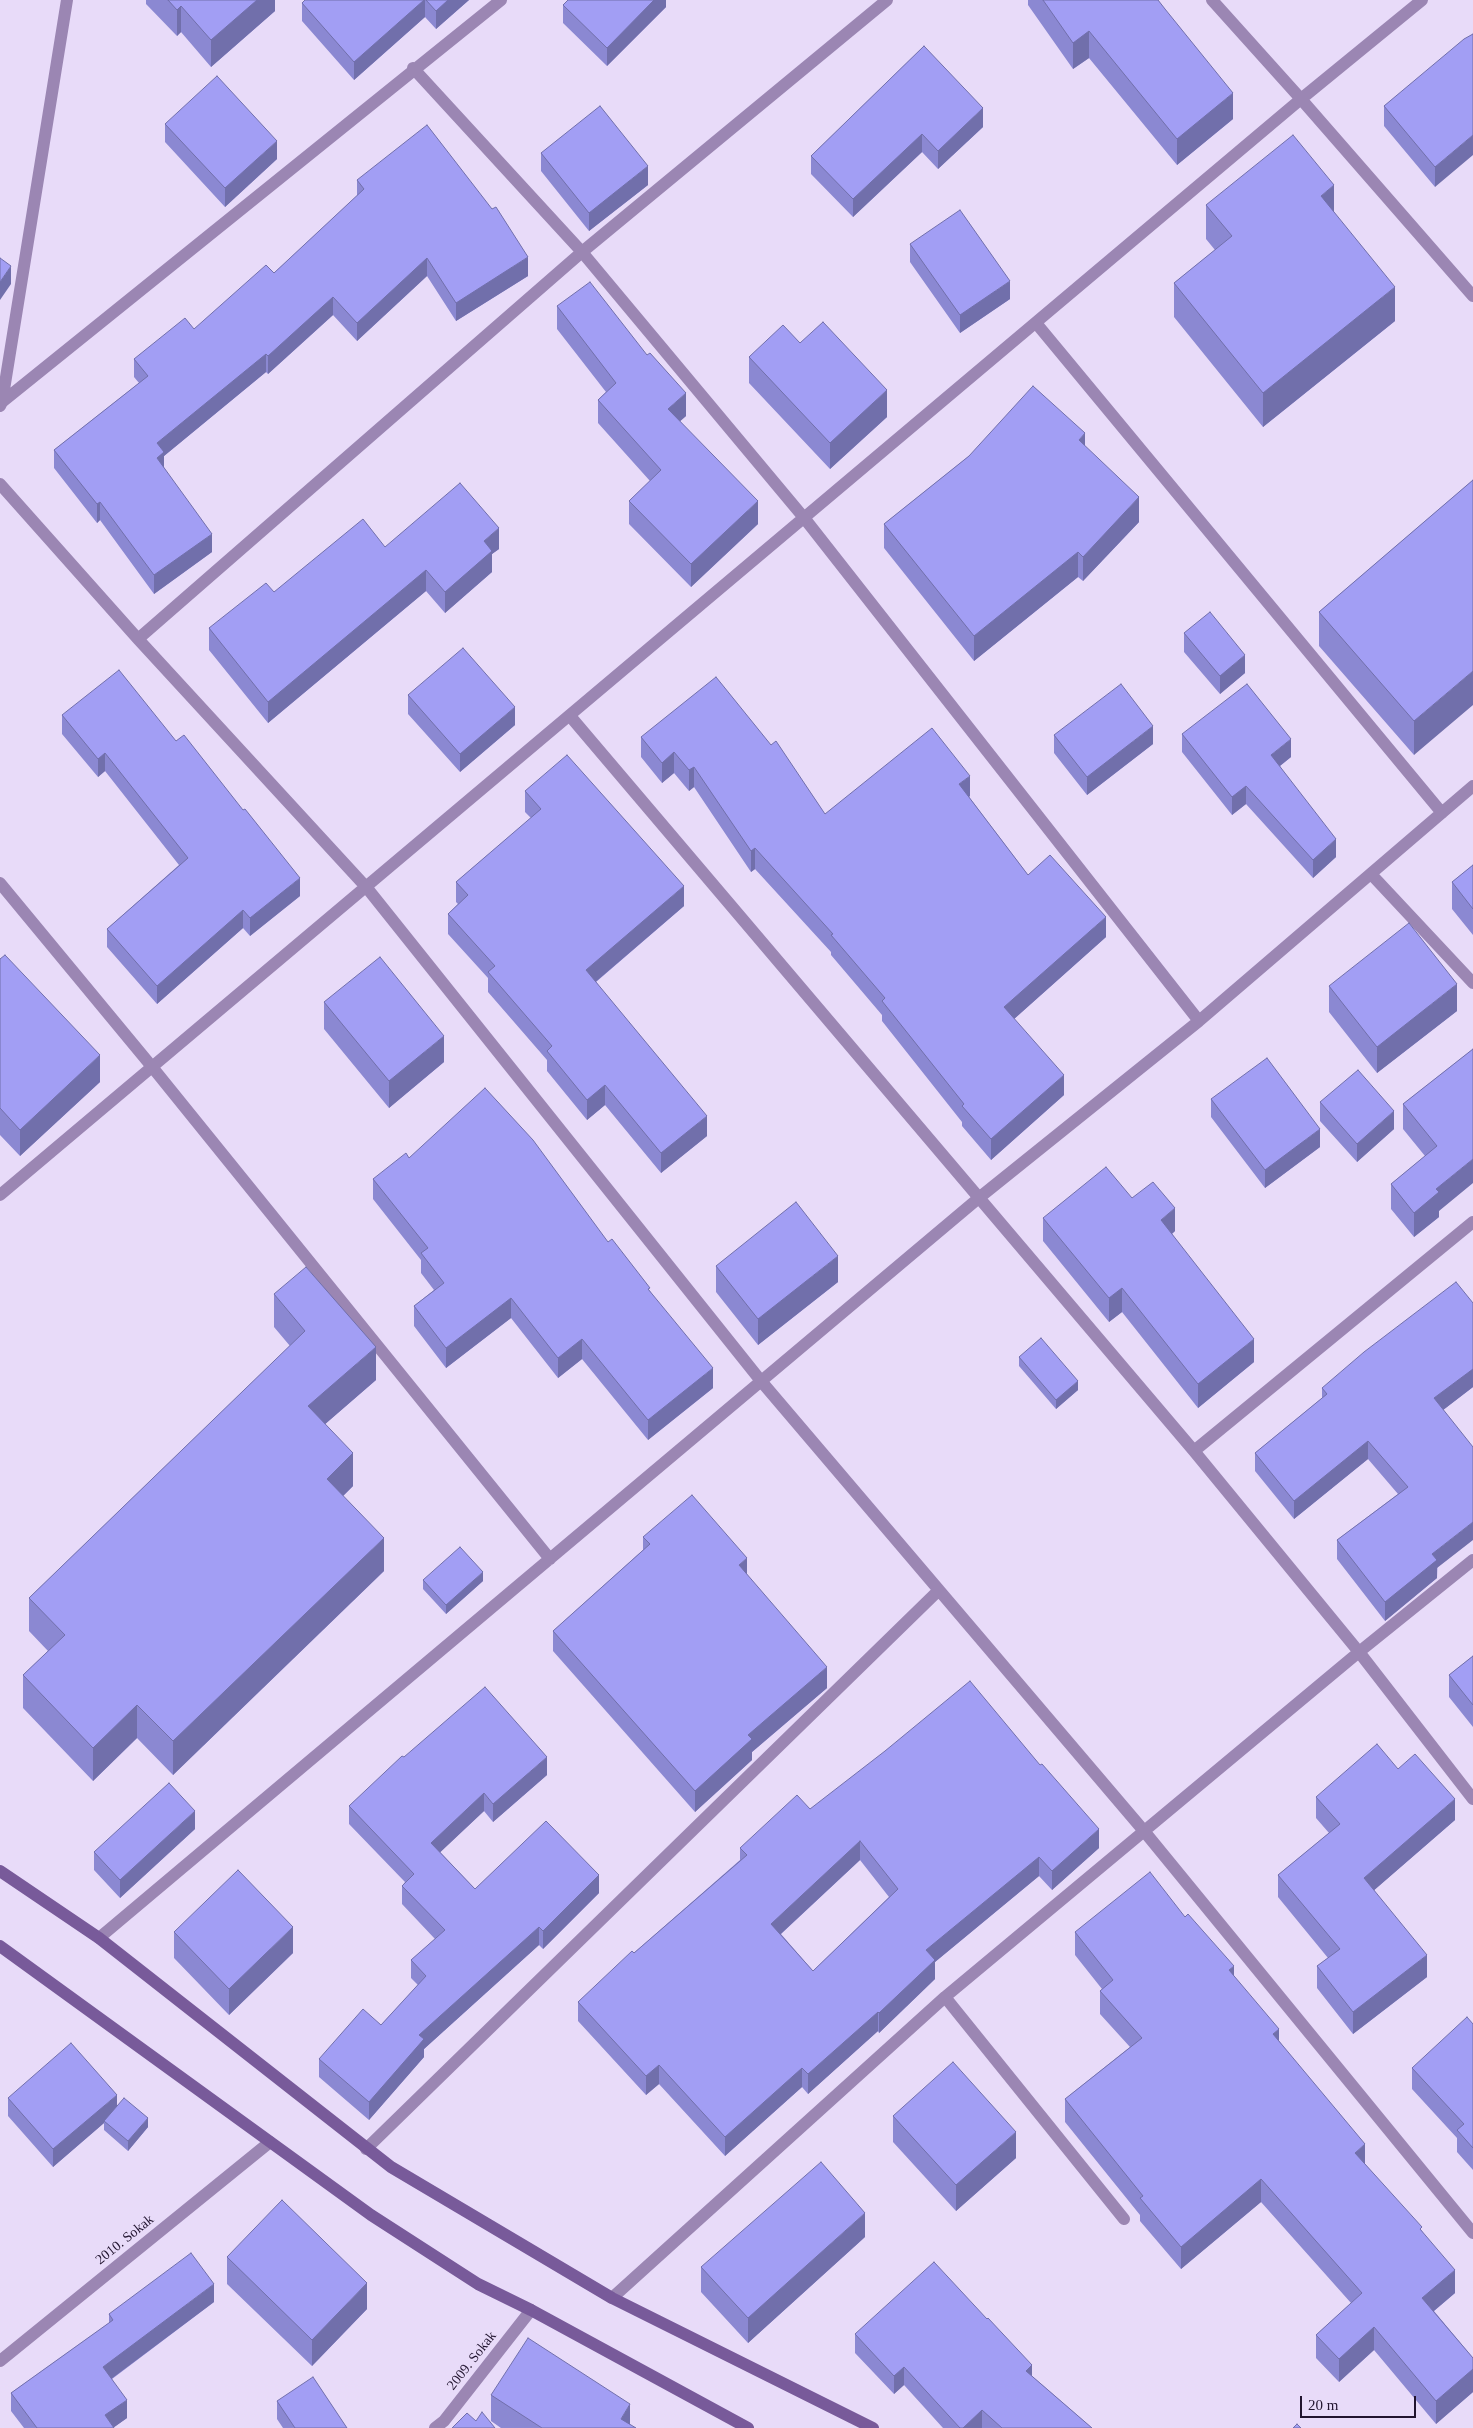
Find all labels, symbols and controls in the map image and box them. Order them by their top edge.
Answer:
street label: 2010. Sokak [93,2211,157,2269]
street label: 2009. Sokak [444,2328,500,2394]
scale bar [1303,2386,1419,2418]
text: 20 m [1308,2397,1338,2413]

